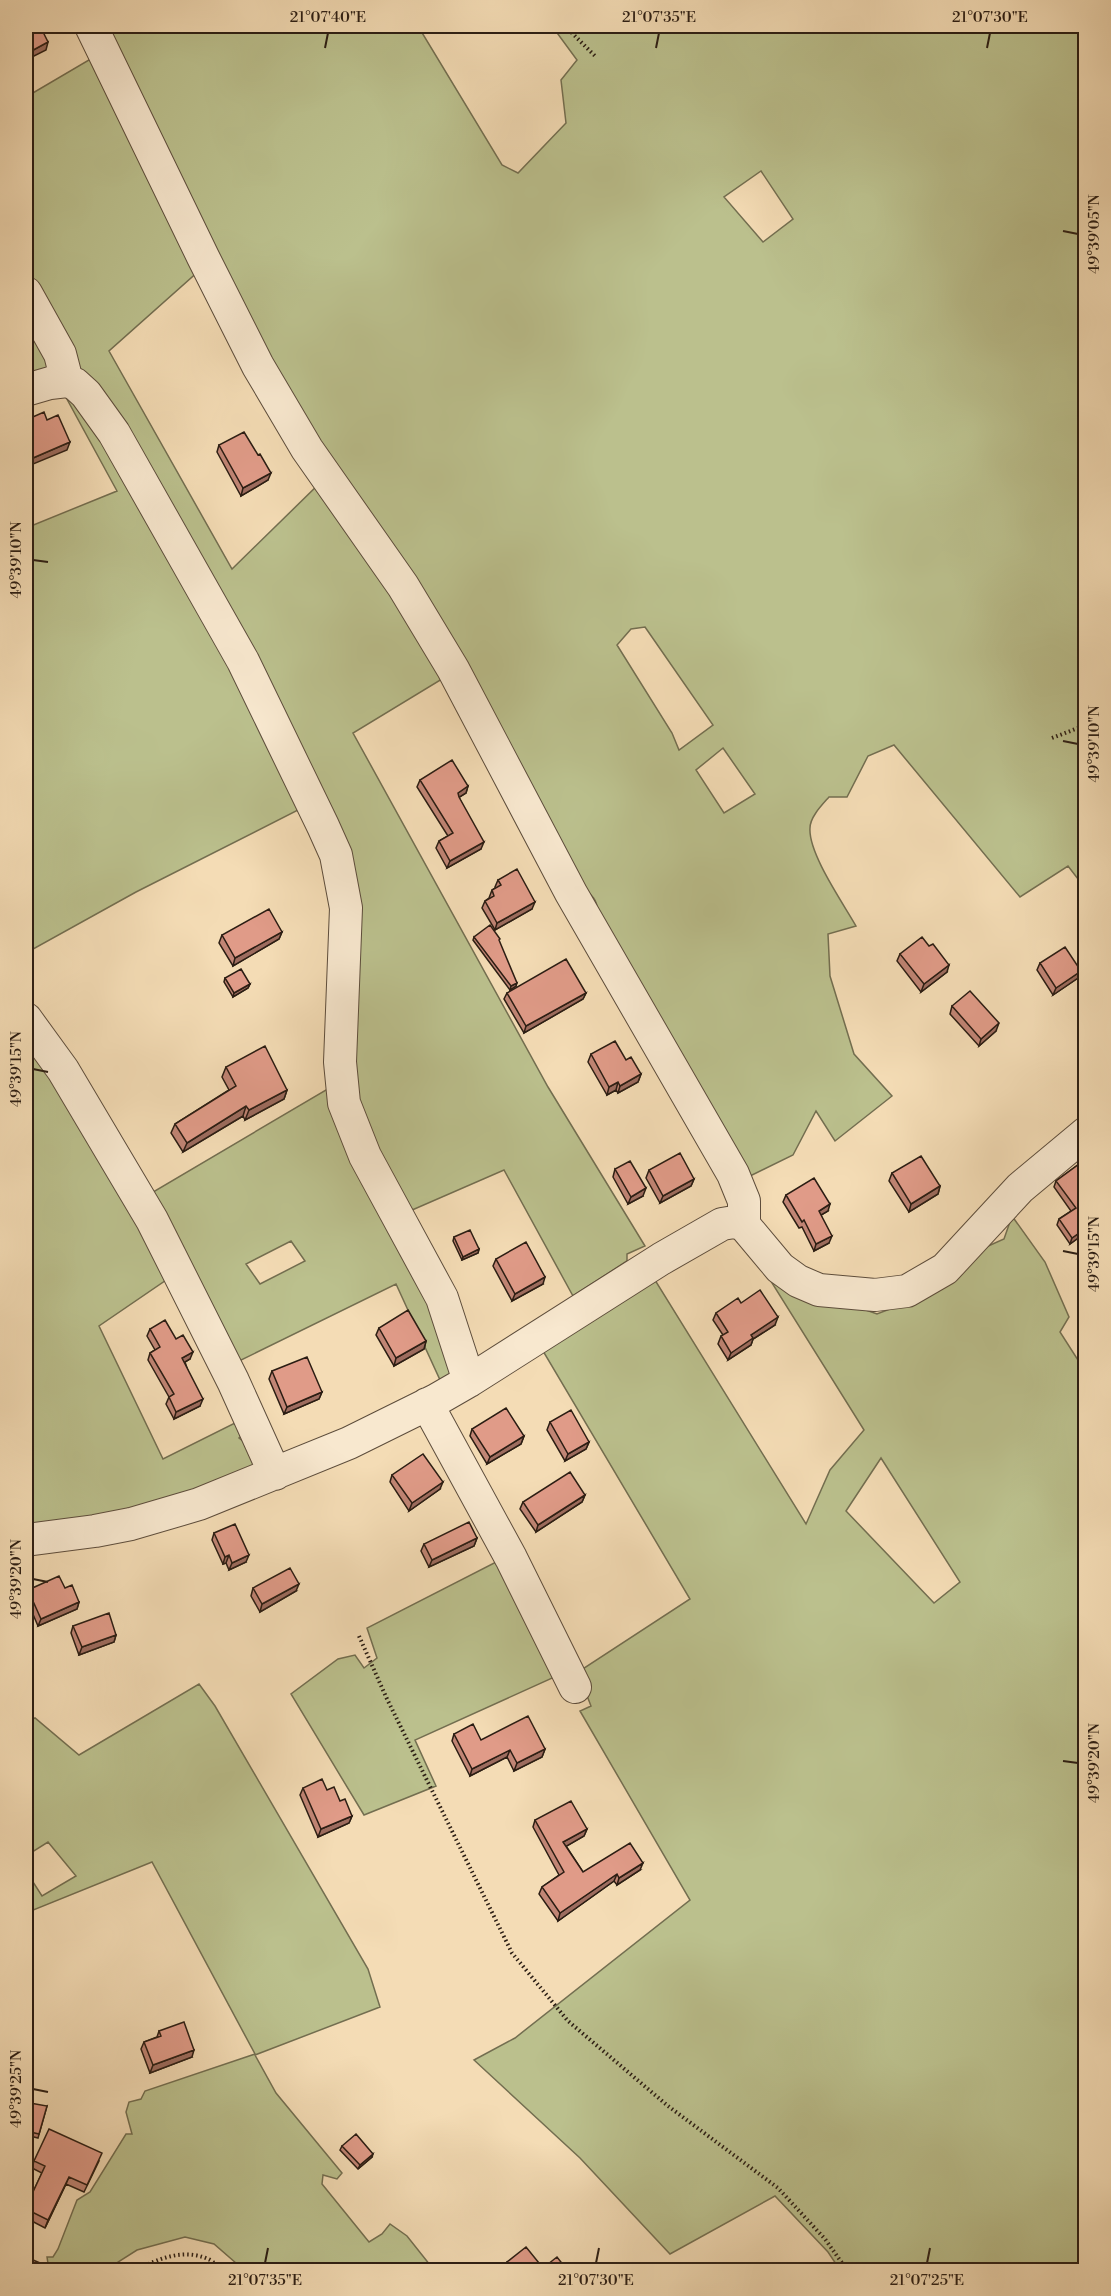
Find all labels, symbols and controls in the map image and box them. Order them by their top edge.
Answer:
text: 21°07'40"E [290,8,366,27]
text: 21°07'35"E [622,8,696,27]
text: 21°07'30"E [952,8,1028,27]
text: 49°39'05"N [1085,194,1104,274]
text: 49°39'10"N [7,521,26,599]
text: 49°39'10"N [1085,705,1104,783]
text: 49°39'15"N [7,1031,26,1107]
text: 49°39'15"N [1085,1216,1104,1292]
text: 49°39'20"N [7,1539,26,1619]
text: 49°39'20"N [1085,1723,1104,1803]
text: 49°39'25"N [7,2050,26,2128]
text: 21°07'35"E [228,2271,302,2290]
text: 21°07'30"E [558,2271,634,2290]
text: 21°07'25"E [890,2271,964,2290]

